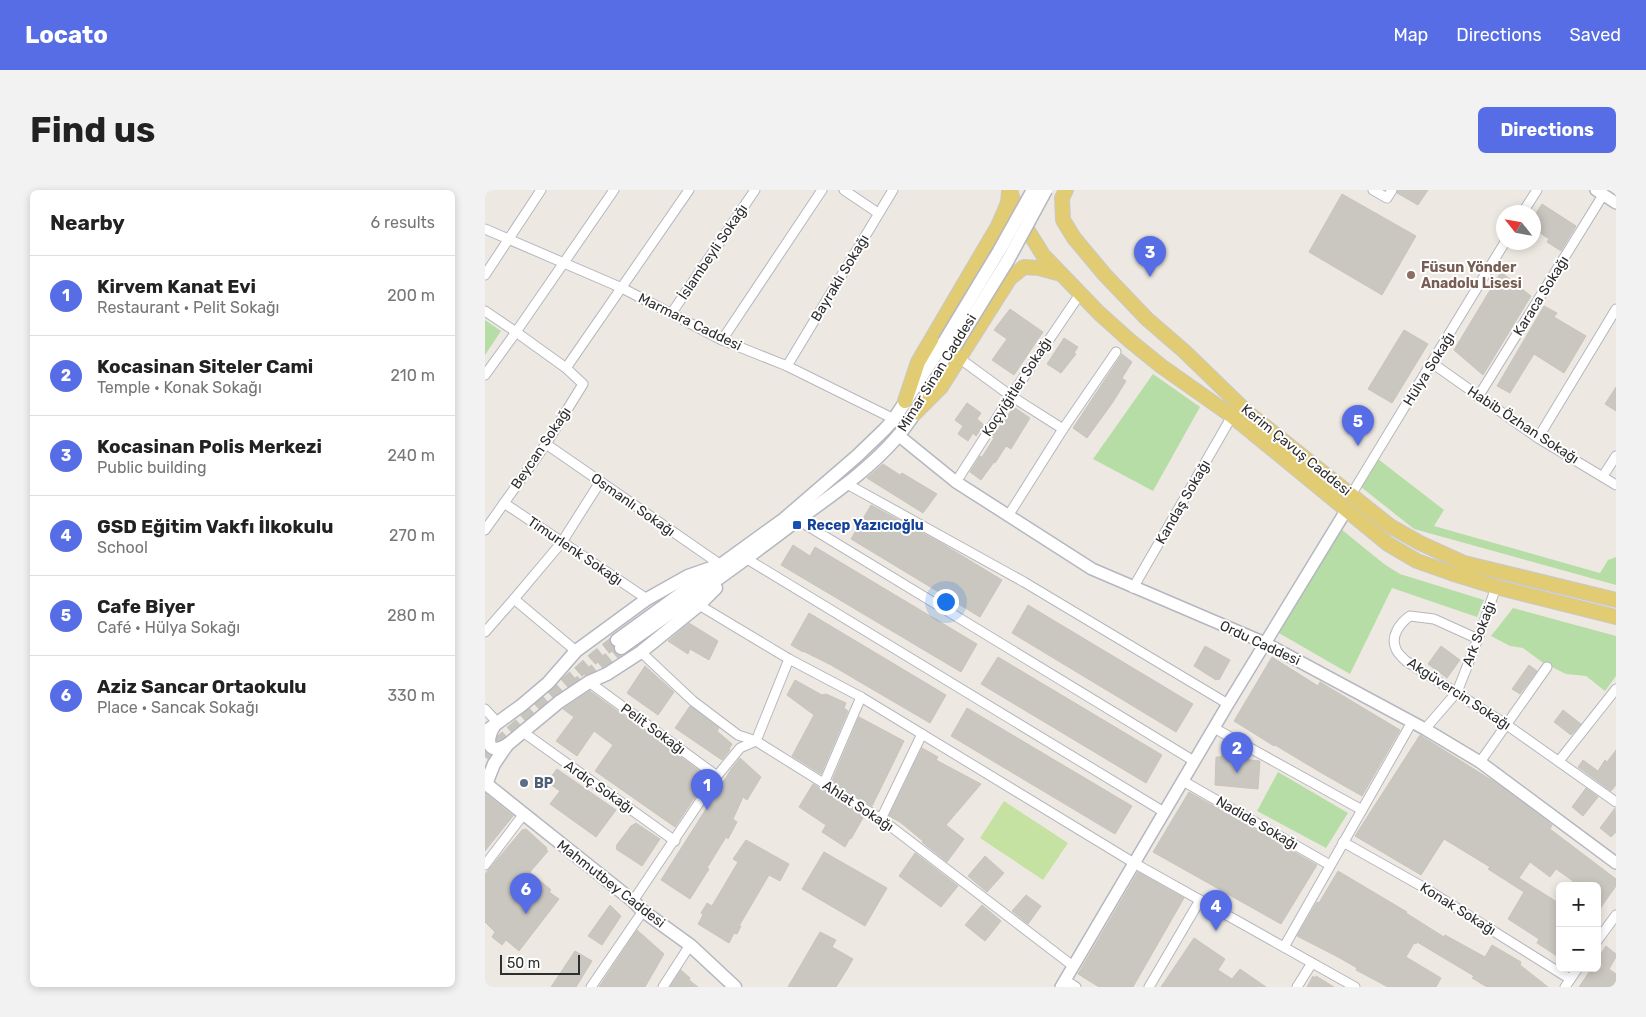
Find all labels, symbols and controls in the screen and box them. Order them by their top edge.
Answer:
text: Locato [25,21,108,49]
text: Map [1393,24,1428,46]
text: Directions [1456,24,1542,46]
text: Saved [1570,24,1621,46]
button: Directions [1478,107,1616,153]
text: Find us [30,109,155,151]
street label: İslambeyli Sokağı [675,201,751,303]
north arrow [1496,205,1541,250]
text: Nearby [50,210,125,235]
text: 6 results [370,213,435,232]
street label: Bayraklı Sokağı [807,231,873,325]
pin: 3 [1134,236,1166,277]
street label: Karaca Sokağı [1510,253,1572,339]
place label: Füsun Yönder Anadolu Lisesi [1421,259,1522,292]
marker: Füsun Yönder Anadolu Lisesi [1405,269,1417,281]
text: Kirvem Kanat Evi [97,275,256,298]
text: 1 [62,286,70,305]
text: 200 m [387,286,435,305]
street label: Marmara Caddesi [636,290,744,354]
text: Restaurant · Pelit Sokağı [97,298,280,317]
street label: Mimar Sinan Caddesi [894,311,980,435]
street label: Hülya Sokağı [1400,329,1458,409]
street label: Koçyiğitler Sokağı [979,334,1055,440]
text: Kocasinan Siteler Cami [97,355,313,378]
text: 2 [61,366,71,385]
text: 210 m [390,366,435,385]
text: Temple · Konak Sokağı [97,378,262,397]
street label: Habib Özhan Sokağı [1464,383,1582,467]
street label: Kerim Çavuş Caddesi [1238,401,1354,499]
street label: Beycan Sokağı [507,404,575,492]
pin: 5 [1342,405,1374,446]
text: Kocasinan Polis Merkezi [97,435,322,458]
text: 3 [61,446,71,465]
text: 240 m [388,446,435,465]
street label: Kandaş Sokağı [1152,457,1214,547]
text: Public building [97,458,207,477]
street label: Osmanlı Sokağı [588,470,678,540]
street label: Timurlenk Sokağı [524,513,626,589]
text: GSD Eğitim Vakfı İlkokulu [97,515,333,538]
place label: Recep Yazıcıoğlu [807,517,924,534]
marker: Recep Yazıcıoğlu [791,519,803,531]
text: 4 [61,526,71,545]
text: 270 m [389,526,435,545]
text: School [97,538,148,557]
your location [933,589,959,615]
text: Cafe Biyer [97,595,195,618]
street label: Ark Sokağı [1459,599,1499,669]
text: 5 [61,606,71,625]
text: 280 m [387,606,435,625]
street label: Ordu Caddesi [1217,617,1303,669]
text: Café · Hülya Sokağı [97,618,240,637]
street label: Akgüvercin Sokağı [1404,654,1514,734]
text: Aziz Sancar Ortaokulu [97,675,307,698]
text: 6 [61,686,71,705]
text: 330 m [387,686,435,705]
text: Place · Sancak Sokağı [97,698,259,717]
street label: Pelit Sokağı [617,700,689,758]
pin: 2 [1221,732,1253,773]
street label: Ardıç Sokağı [561,757,637,817]
pin: 1 [691,769,723,810]
place label: BP [534,775,554,792]
marker: BP [518,777,530,789]
street label: Ahlat Sokağı [819,777,897,835]
street label: Nadide Sokağı [1213,793,1301,853]
street label: Mahmutbey Caddesi [554,837,668,931]
pin: 6 [510,873,542,914]
street label: Konak Sokağı [1417,879,1499,939]
map controls [1556,882,1601,972]
button: + [1556,882,1601,927]
pin: 4 [1200,890,1232,931]
button: − [1556,927,1601,972]
scale bar [500,952,580,975]
text: 50 m [507,955,540,972]

